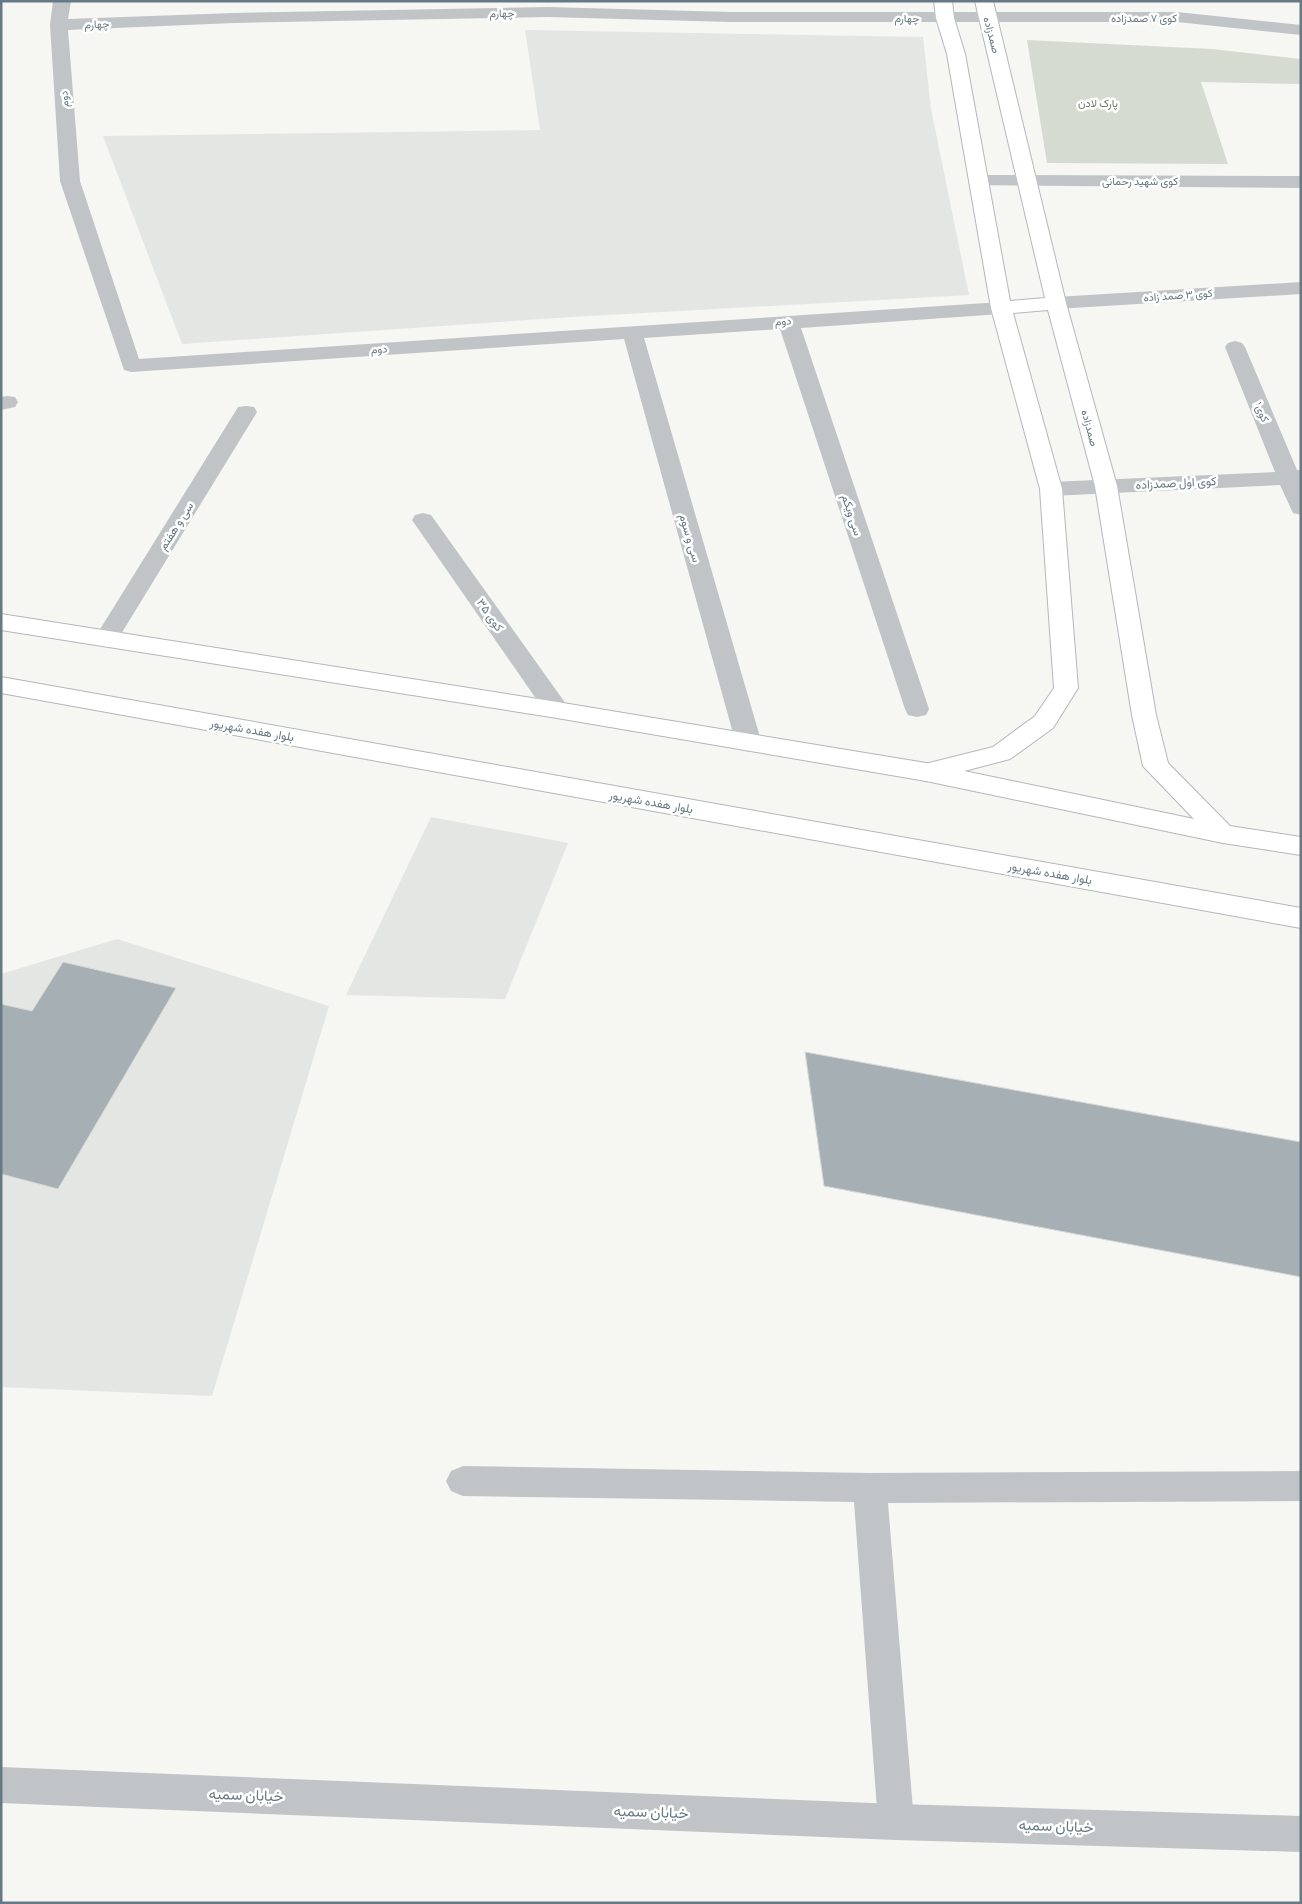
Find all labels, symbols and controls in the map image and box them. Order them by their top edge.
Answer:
street label: چهارم [489,7,515,21]
street label: چهارم [894,12,920,26]
street label: کوی ۷ صمدزاده [1111,12,1177,25]
street label: صمدزاده [980,15,1003,55]
street label: چهارم [84,18,110,32]
street label: دوم [57,90,73,108]
park label: پارک لادن [1078,97,1118,111]
street label: کوی شهید رحمانی [1102,175,1178,188]
street label: کوی ۳ صمد زاده [1143,287,1213,304]
street label: دوم [774,314,792,330]
street label: دوم [370,342,388,358]
street label: کوی۱ [1252,400,1272,424]
street label: صمدزاده [1078,408,1101,448]
street label: کوی اول صمدزاده [1135,474,1217,493]
street label: سی ویکم [838,493,865,538]
street label: سی و هفتم [156,499,197,553]
street label: سی و سوم [675,512,704,564]
street label: کوی ۳۵ [473,596,506,635]
street label: بلوار هفده شهریور [208,716,295,745]
street label: بلوار هفده شهریور [607,788,694,817]
street label: بلوار هفده شهریور [1006,859,1093,888]
street label: خیابان سمیه [208,1785,284,1805]
street label: خیابان سمیه [613,1802,689,1822]
street label: خیابان سمیه [1018,1816,1094,1836]

